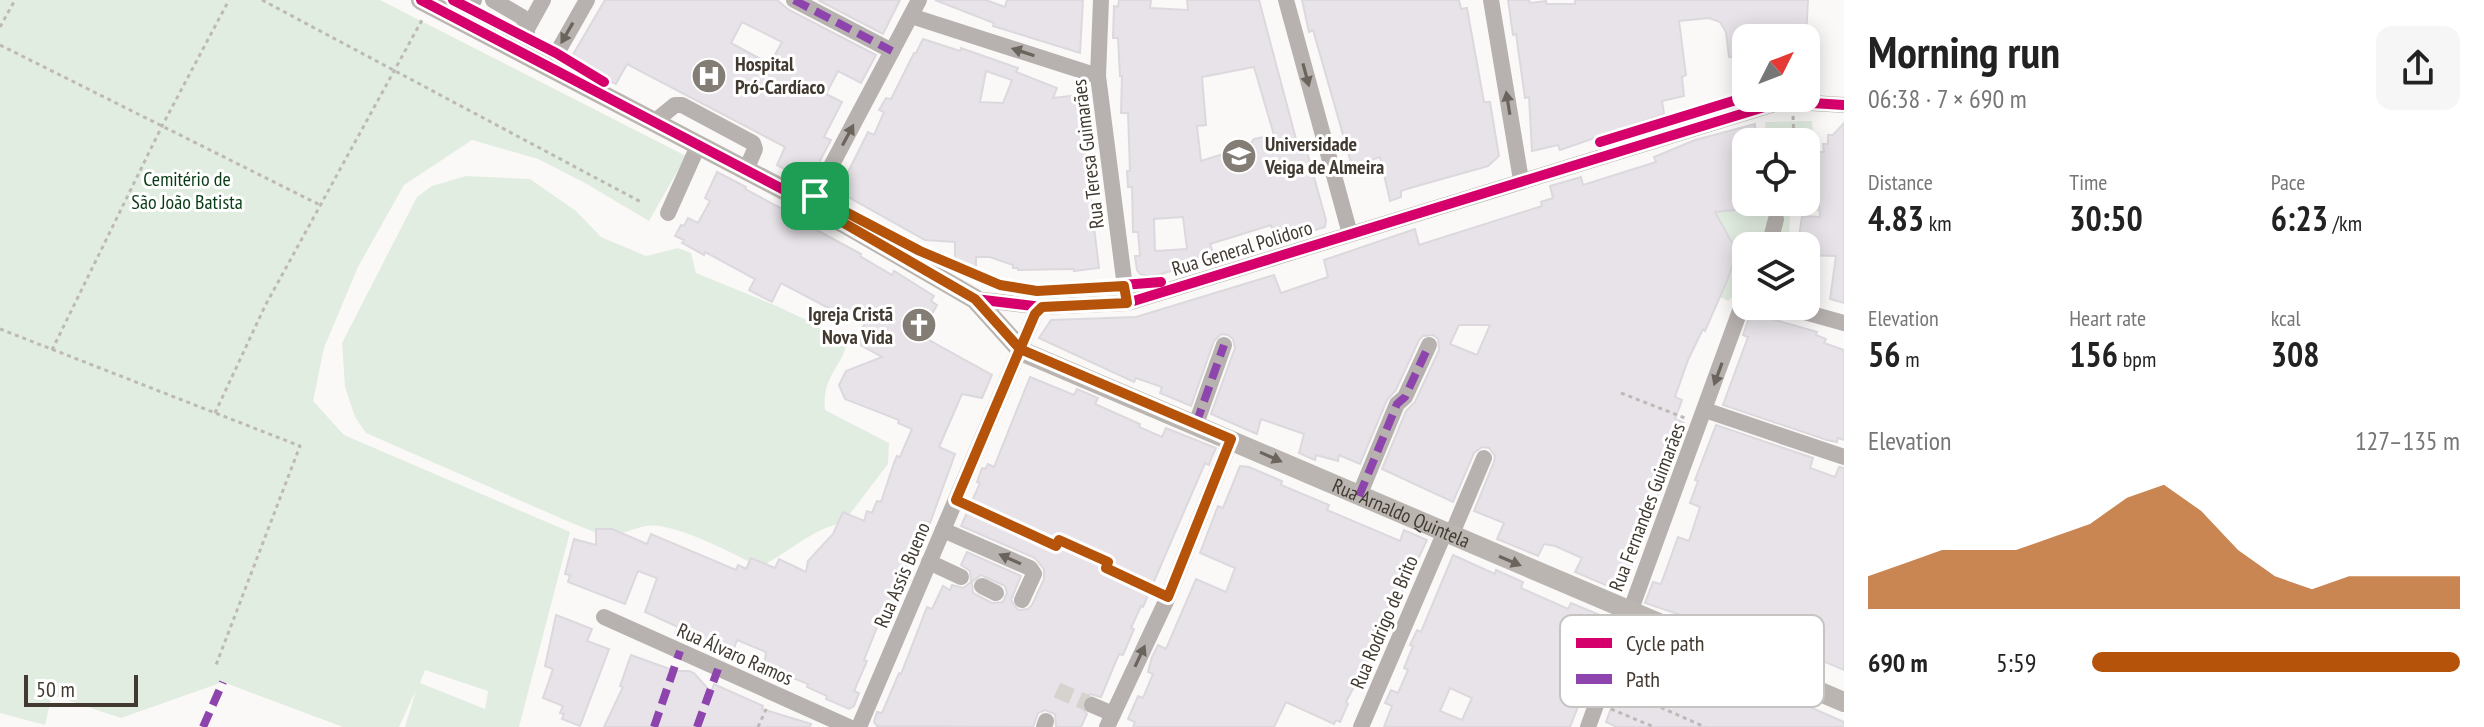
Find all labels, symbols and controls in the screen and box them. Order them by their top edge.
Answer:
one-way arrow [560,22,574,45]
text: Morning run [1868,23,2060,80]
north arrow [1732,24,1820,112]
map controls [1732,24,1820,320]
button: share [2376,26,2460,110]
one-way arrow [1011,45,1035,58]
place label: Hospital Pró-Cardíaco [735,51,825,100]
hospital icon: Hospital Pró-Cardíaco [690,57,728,95]
one-way arrow [1301,63,1313,88]
street label: Rua Teresa Guimarães [1066,78,1110,230]
text: 06:38 · 7 × 690 m [1868,82,2027,115]
one-way arrow [1501,90,1513,115]
one-way arrow [841,124,854,147]
button: locate [1732,128,1820,216]
place label: Universidade Veiga de Almeira [1264,131,1384,180]
school or university icon: Universidade Veiga de Almeira [1220,137,1258,175]
pin [781,162,849,230]
park label: Cemitério de São João Batista [131,166,243,215]
text: Distance [1868,168,1933,196]
text: Time [2069,168,2107,196]
text: Pace [2271,168,2305,196]
icon: arrive [793,174,837,218]
text: 4.83 [1868,196,1924,240]
text: 30:50 [2069,196,2143,240]
text: 6:23 [2271,196,2328,240]
text: km [1924,209,1952,237]
text: /km [2328,209,2362,237]
street label: Rua General Polidoro [1169,214,1315,282]
button: layers [1732,232,1820,320]
place label: Igreja Cristã Nova Vida [808,301,893,350]
text: Elevation [1868,304,1939,332]
text: Heart rate [2069,304,2146,332]
text: kcal [2271,304,2301,332]
church icon: Igreja Cristã Nova Vida [900,306,938,344]
text: 56 [1868,332,1901,376]
text: 156 [2069,332,2118,376]
text: 308 [2271,332,2319,376]
text: m [1901,345,1920,373]
text: bpm [2118,345,2156,373]
one-way arrow [1711,362,1723,386]
street label: Rua Fernandes Guimarães [1603,419,1691,595]
text: Elevation [1868,424,1951,457]
text: 127–135 m [2355,424,2460,457]
one-way arrow [1260,451,1283,464]
street label: Rua Arnaldo Quintela [1328,472,1474,554]
street label: Rua Assis Bueno [868,518,936,632]
street label: Rua Rodrigo de Brito [1344,551,1424,693]
one-way arrow [999,553,1022,566]
one-way arrow [1498,555,1522,568]
legend [1560,615,1824,707]
street label: Rua Álvaro Ramos [673,617,797,691]
text: Cycle path [1626,629,1704,657]
one-way arrow [1133,644,1147,668]
text: 690 m [1868,646,1928,679]
text: 5:59 [1996,646,2036,679]
text: Path [1626,665,1660,693]
scale bar [24,671,138,707]
text: 50 m [36,675,75,703]

